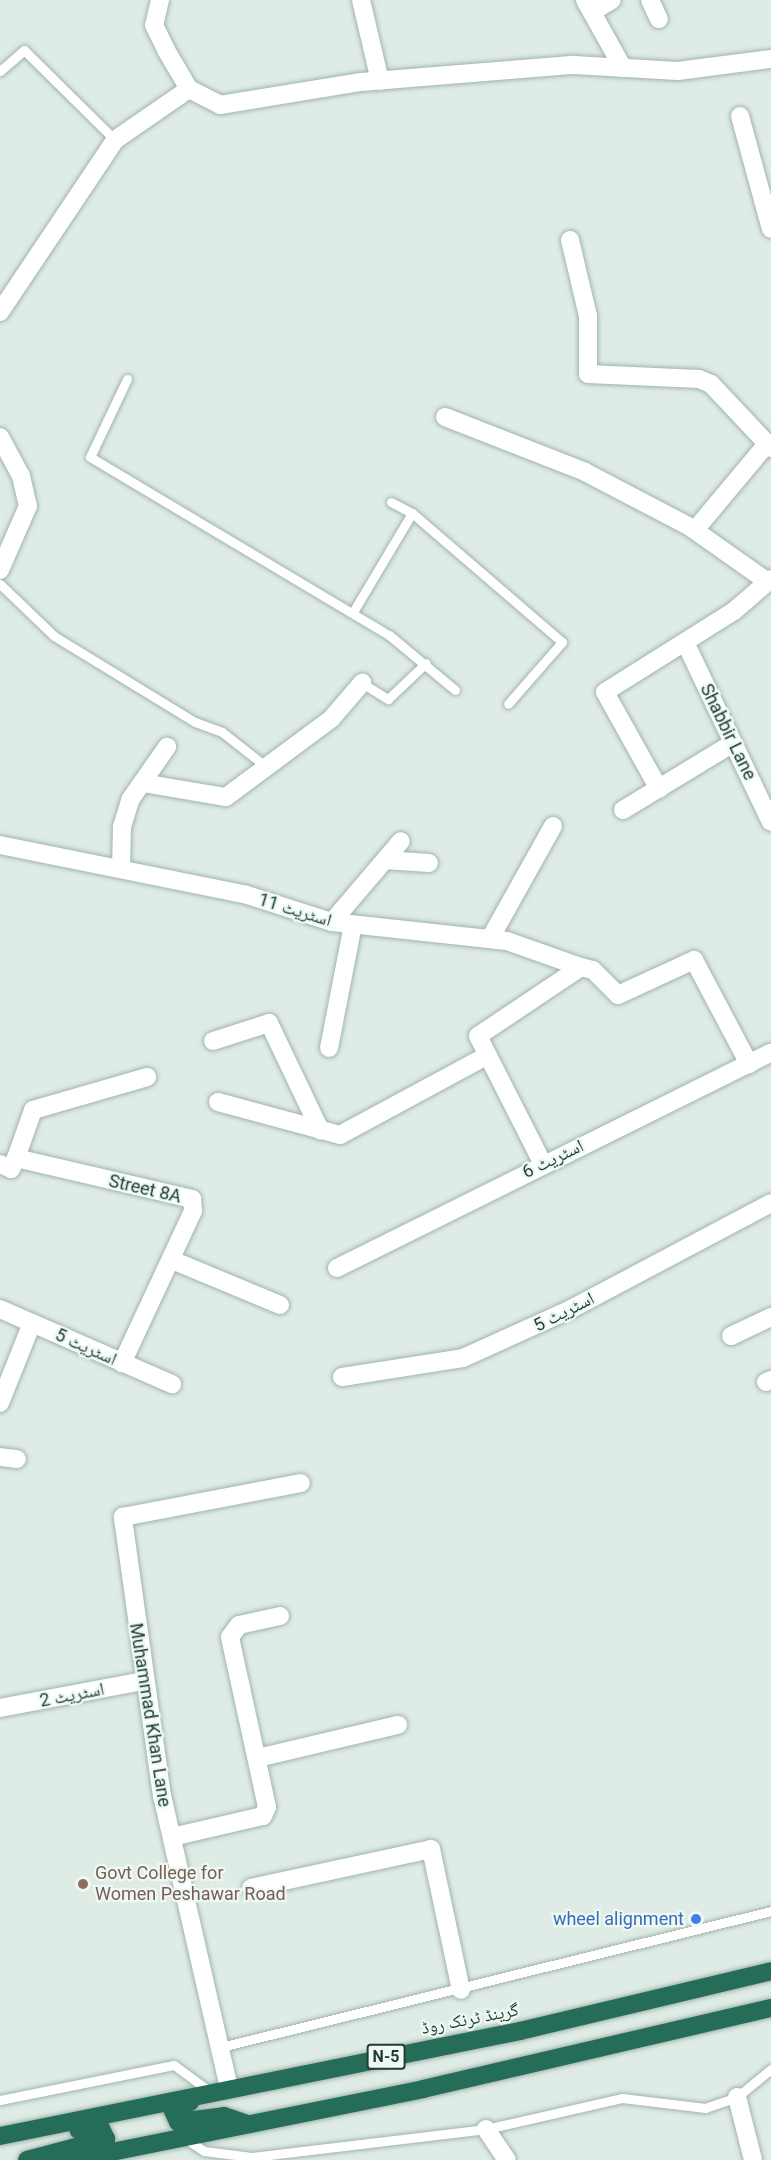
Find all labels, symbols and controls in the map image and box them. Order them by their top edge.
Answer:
street label: Shabbir Lane [695,680,761,784]
street label: اسٹریٹ 11 [256,889,334,931]
street label: اسٹریٹ 6 [519,1135,587,1183]
street label: Street 8A [107,1170,183,1208]
street label: اسٹریٹ 5 [530,1288,598,1336]
street label: اسٹریٹ 5 [52,1324,120,1370]
street label: Muhammad Khan Lane [125,1622,175,1808]
street label: اسٹریٹ 2 [38,1678,106,1712]
place label: Govt College for Women Peshawar Road [95,1863,286,1906]
marker: Govt College for Women Peshawar Road [76,1877,90,1891]
place label: wheel alignment [553,1908,684,1930]
marker: wheel alignment [689,1912,703,1926]
street label: گرینڈ ٹرنک روڈ [419,1999,521,2039]
road number: N-5 [366,2044,406,2070]

